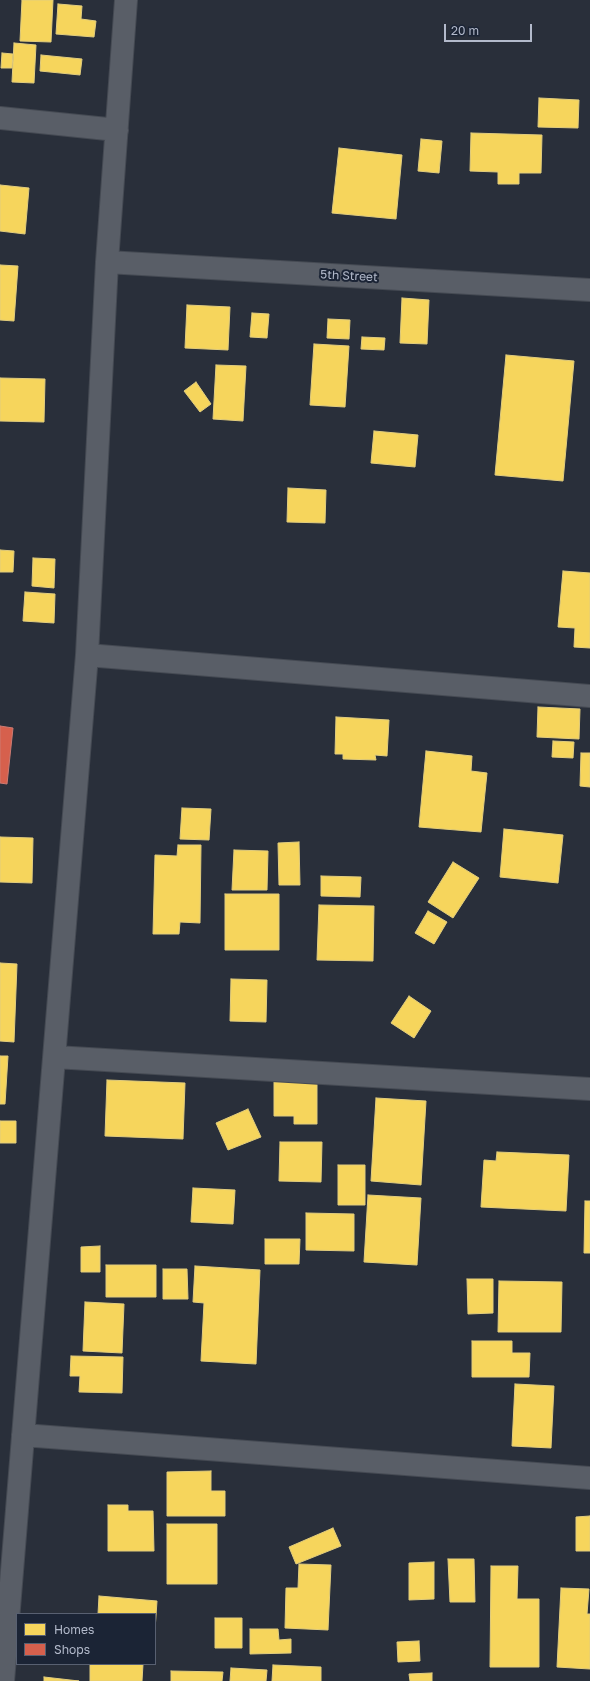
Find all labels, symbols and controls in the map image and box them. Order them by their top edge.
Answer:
scale bar [446,16,534,42]
text: 20 m [451,23,479,38]
street label: 5th Street [320,267,378,285]
legend [16,1613,156,1665]
text: Homes [54,1622,94,1637]
text: Shops [54,1642,90,1657]

